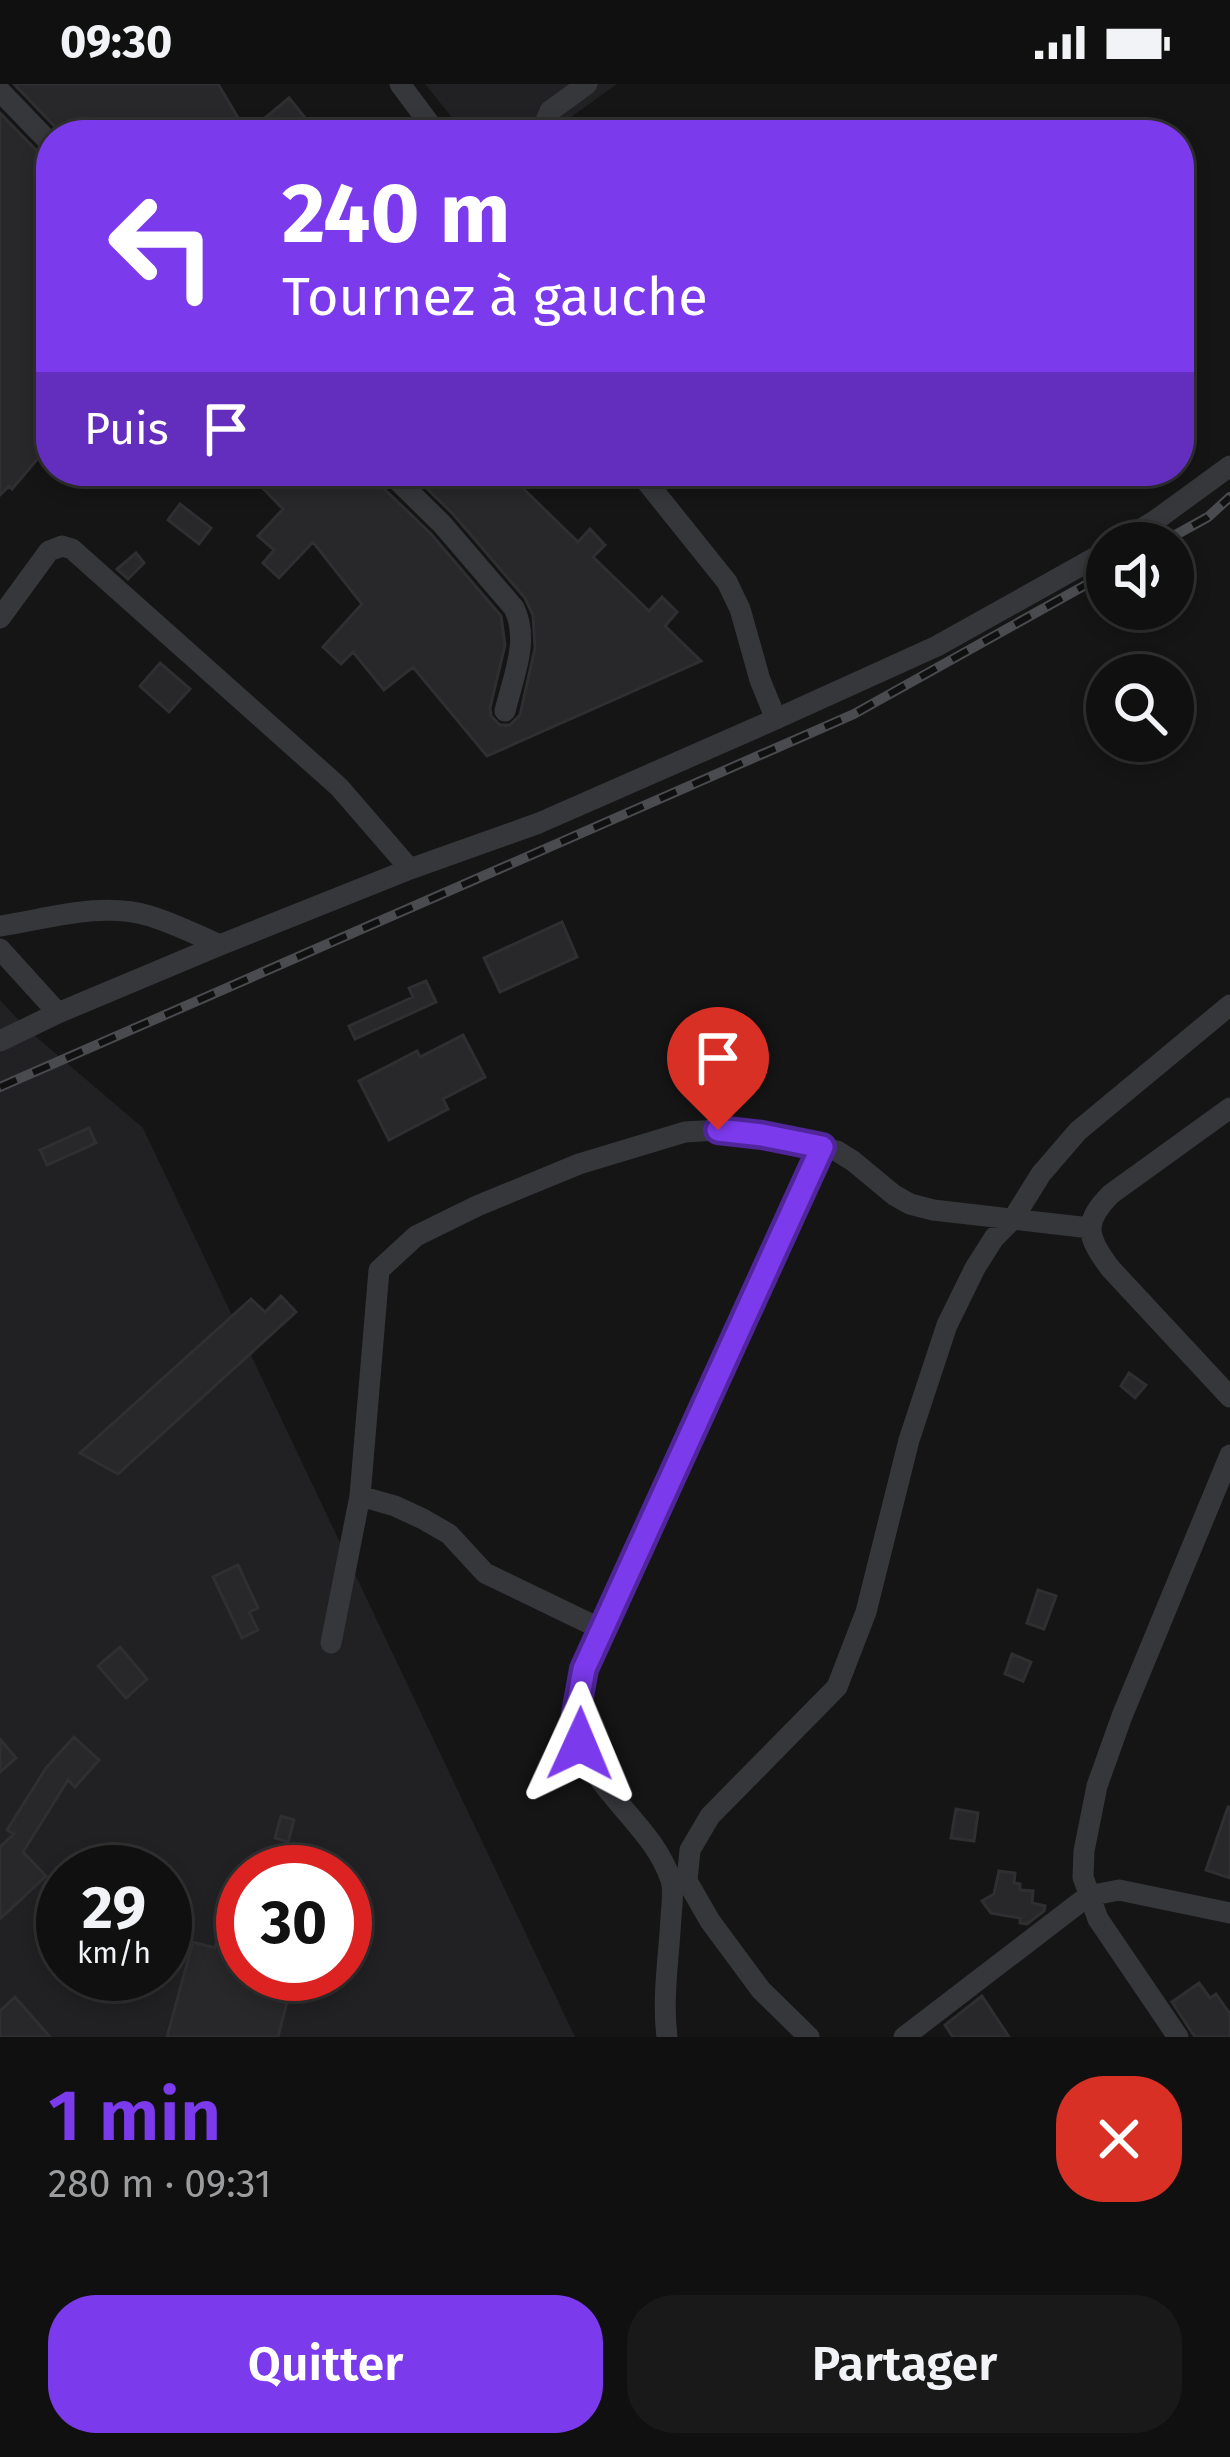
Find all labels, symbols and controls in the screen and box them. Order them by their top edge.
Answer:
text: 09:30 [60,15,172,69]
text: 240 m [282,163,510,264]
icon: left [84,168,240,324]
text: Tournez à gauche [282,265,708,329]
icon: arrive [193,396,259,462]
text: Puis [84,402,169,456]
map controls [1086,522,1194,762]
button: sound [1086,522,1194,630]
button: search [1086,654,1194,762]
pin [667,1007,769,1130]
icon: arrive [685,1025,751,1091]
position arrow [517,1681,643,1807]
speed limit sign: 30 [216,1845,372,2001]
text: 29 [82,1872,146,1944]
text: km/h [77,1935,151,1971]
text: 1 min [48,2073,221,2159]
button: close [1056,2076,1182,2202]
text: 280 m · 09:31 [48,2161,271,2207]
button: Quitter [48,2295,603,2433]
button: Partager [627,2295,1182,2433]

